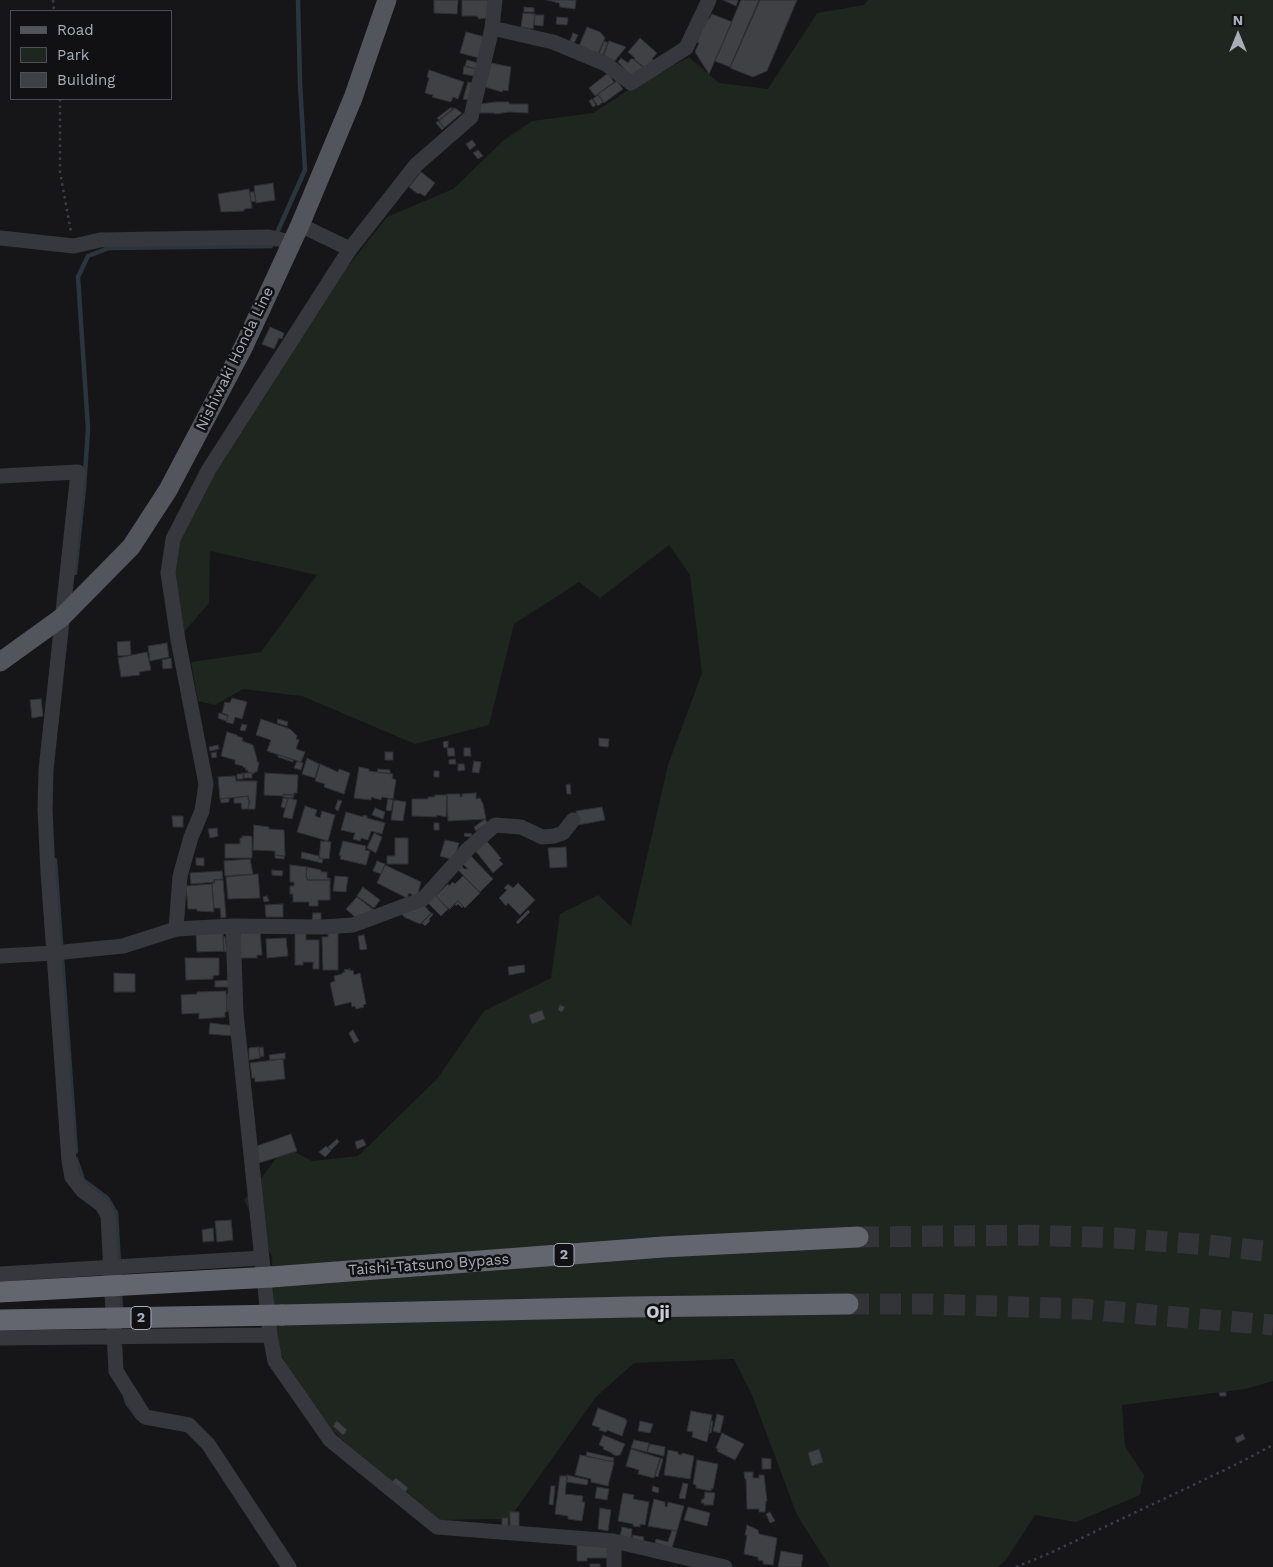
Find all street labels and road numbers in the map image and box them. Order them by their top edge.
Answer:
street label: Nishiwaki Honda Line [192,284,278,434]
road number: 2 [554,1244,574,1266]
street label: Taishi-Tatsuno Bypass [348,1250,510,1280]
road number: 2 [131,1306,151,1330]

